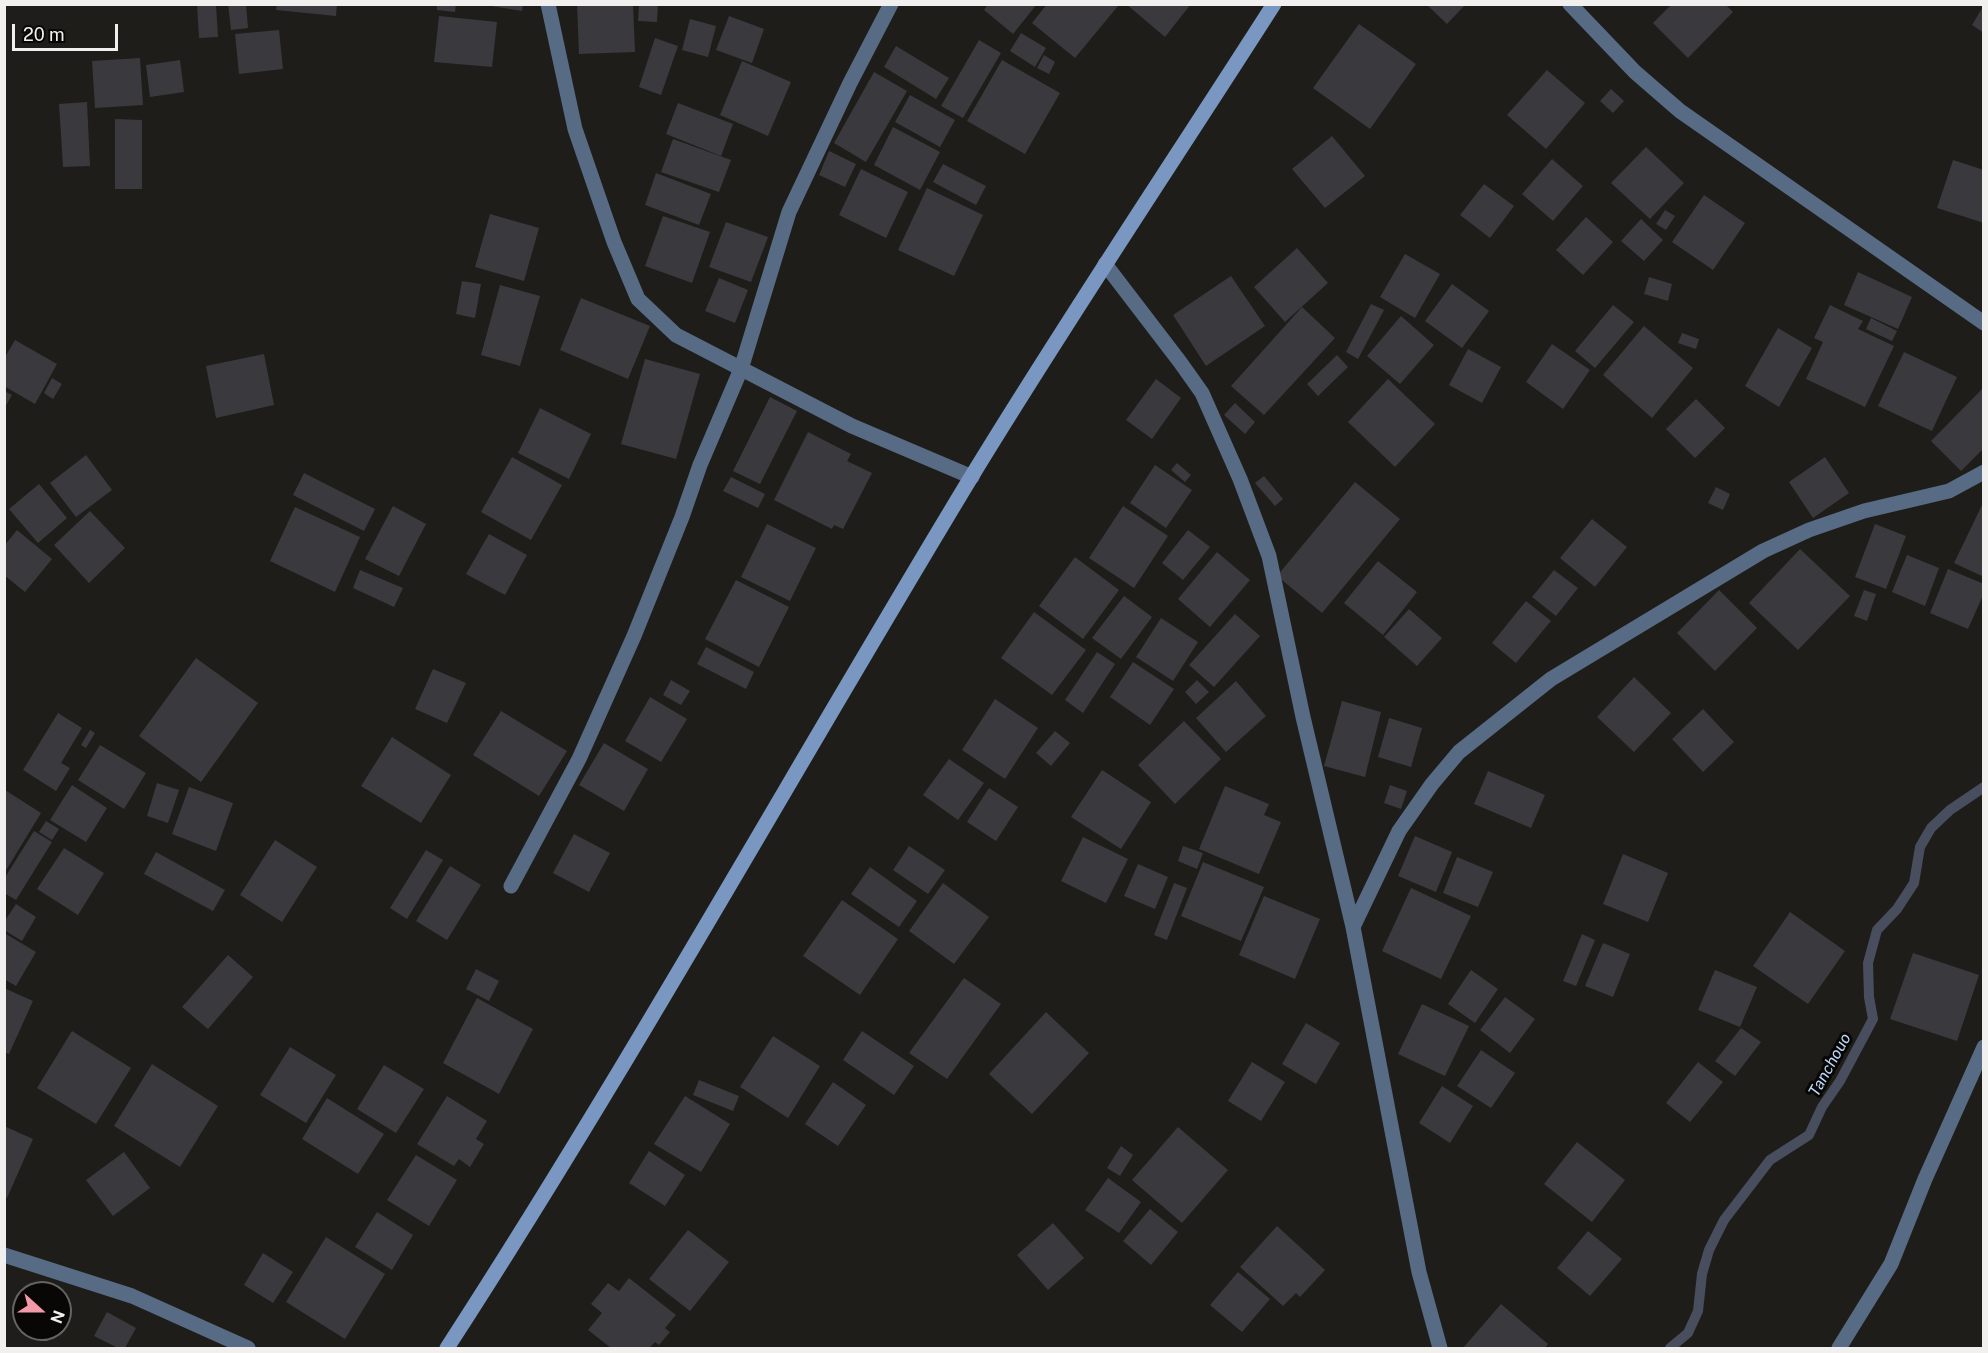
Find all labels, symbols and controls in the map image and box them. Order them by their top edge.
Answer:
scale bar [15,12,122,50]
text: 20 m [23,24,65,45]
water label: Tanchouo [1805,1030,1855,1100]
north arrow [12,1281,72,1341]
text: N [46,1308,69,1326]

